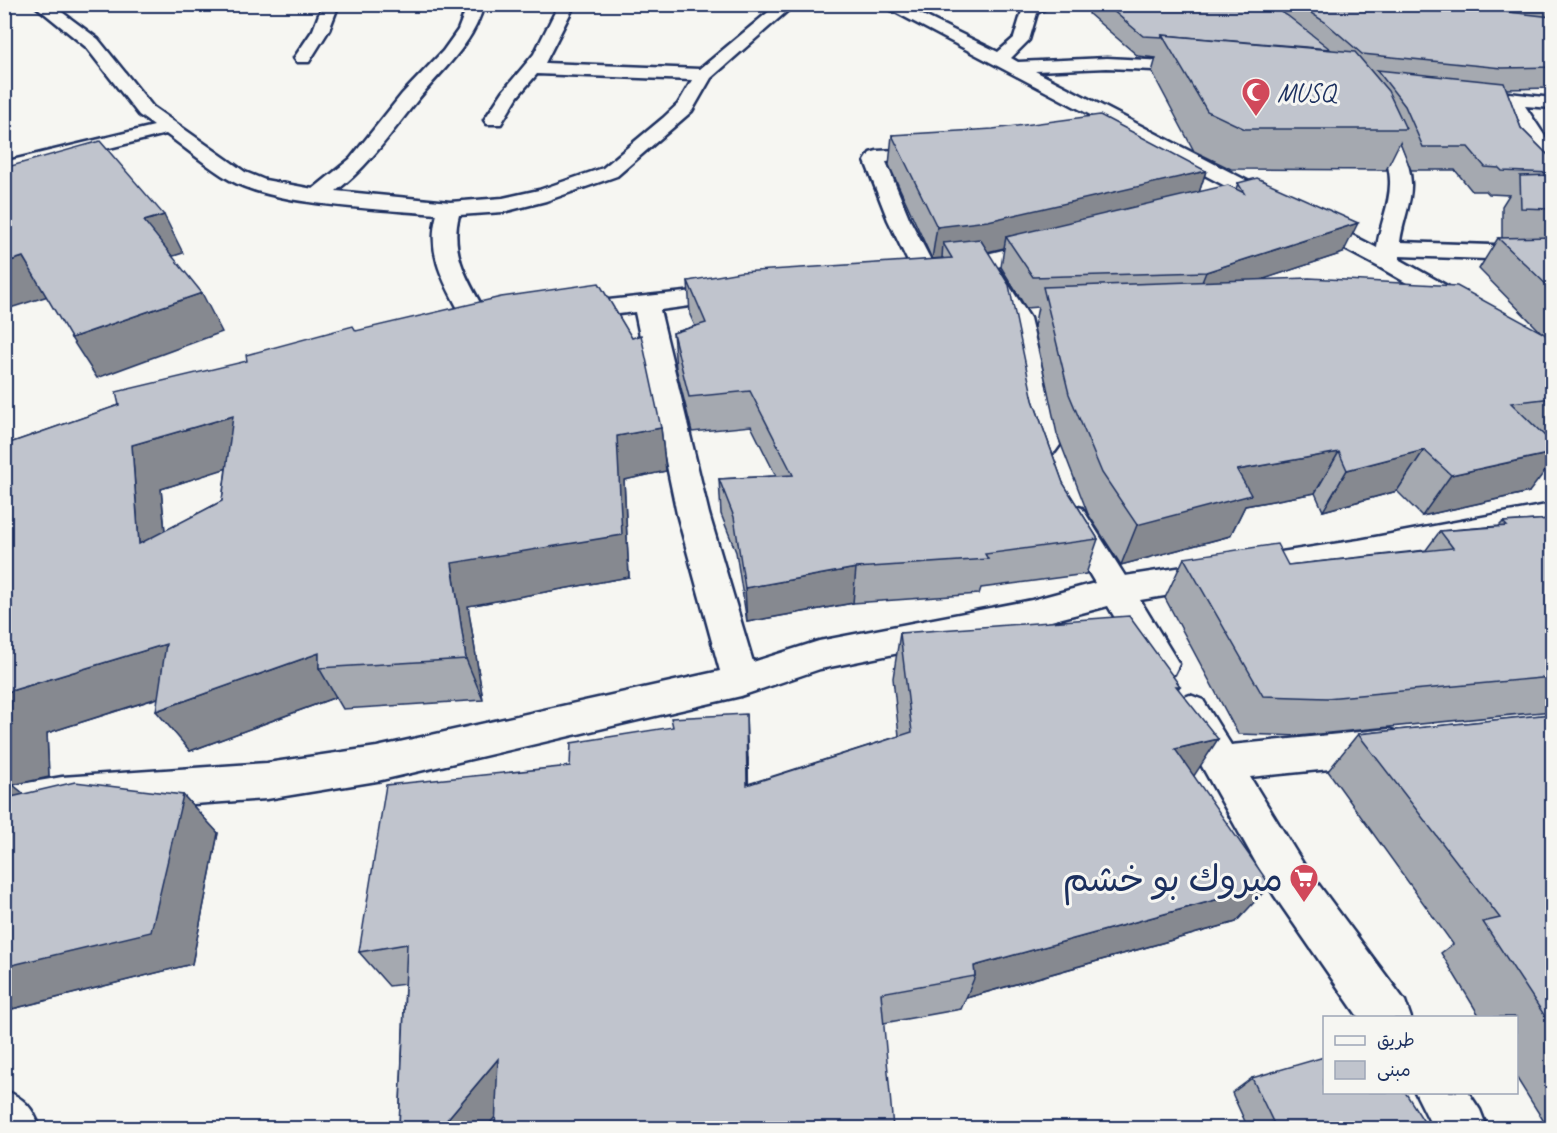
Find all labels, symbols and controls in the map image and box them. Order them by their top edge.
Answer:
mosque icon: MUSQ [1240,76,1272,118]
place label: MUSQ [1277,76,1337,109]
place label: مبروك بو خشم [1062,856,1283,906]
supermarket icon: مبروك بو خشم [1288,862,1320,904]
legend [1323,1016,1518,1094]
text: طريق [1377,1029,1415,1051]
text: مبنى [1377,1059,1411,1081]

